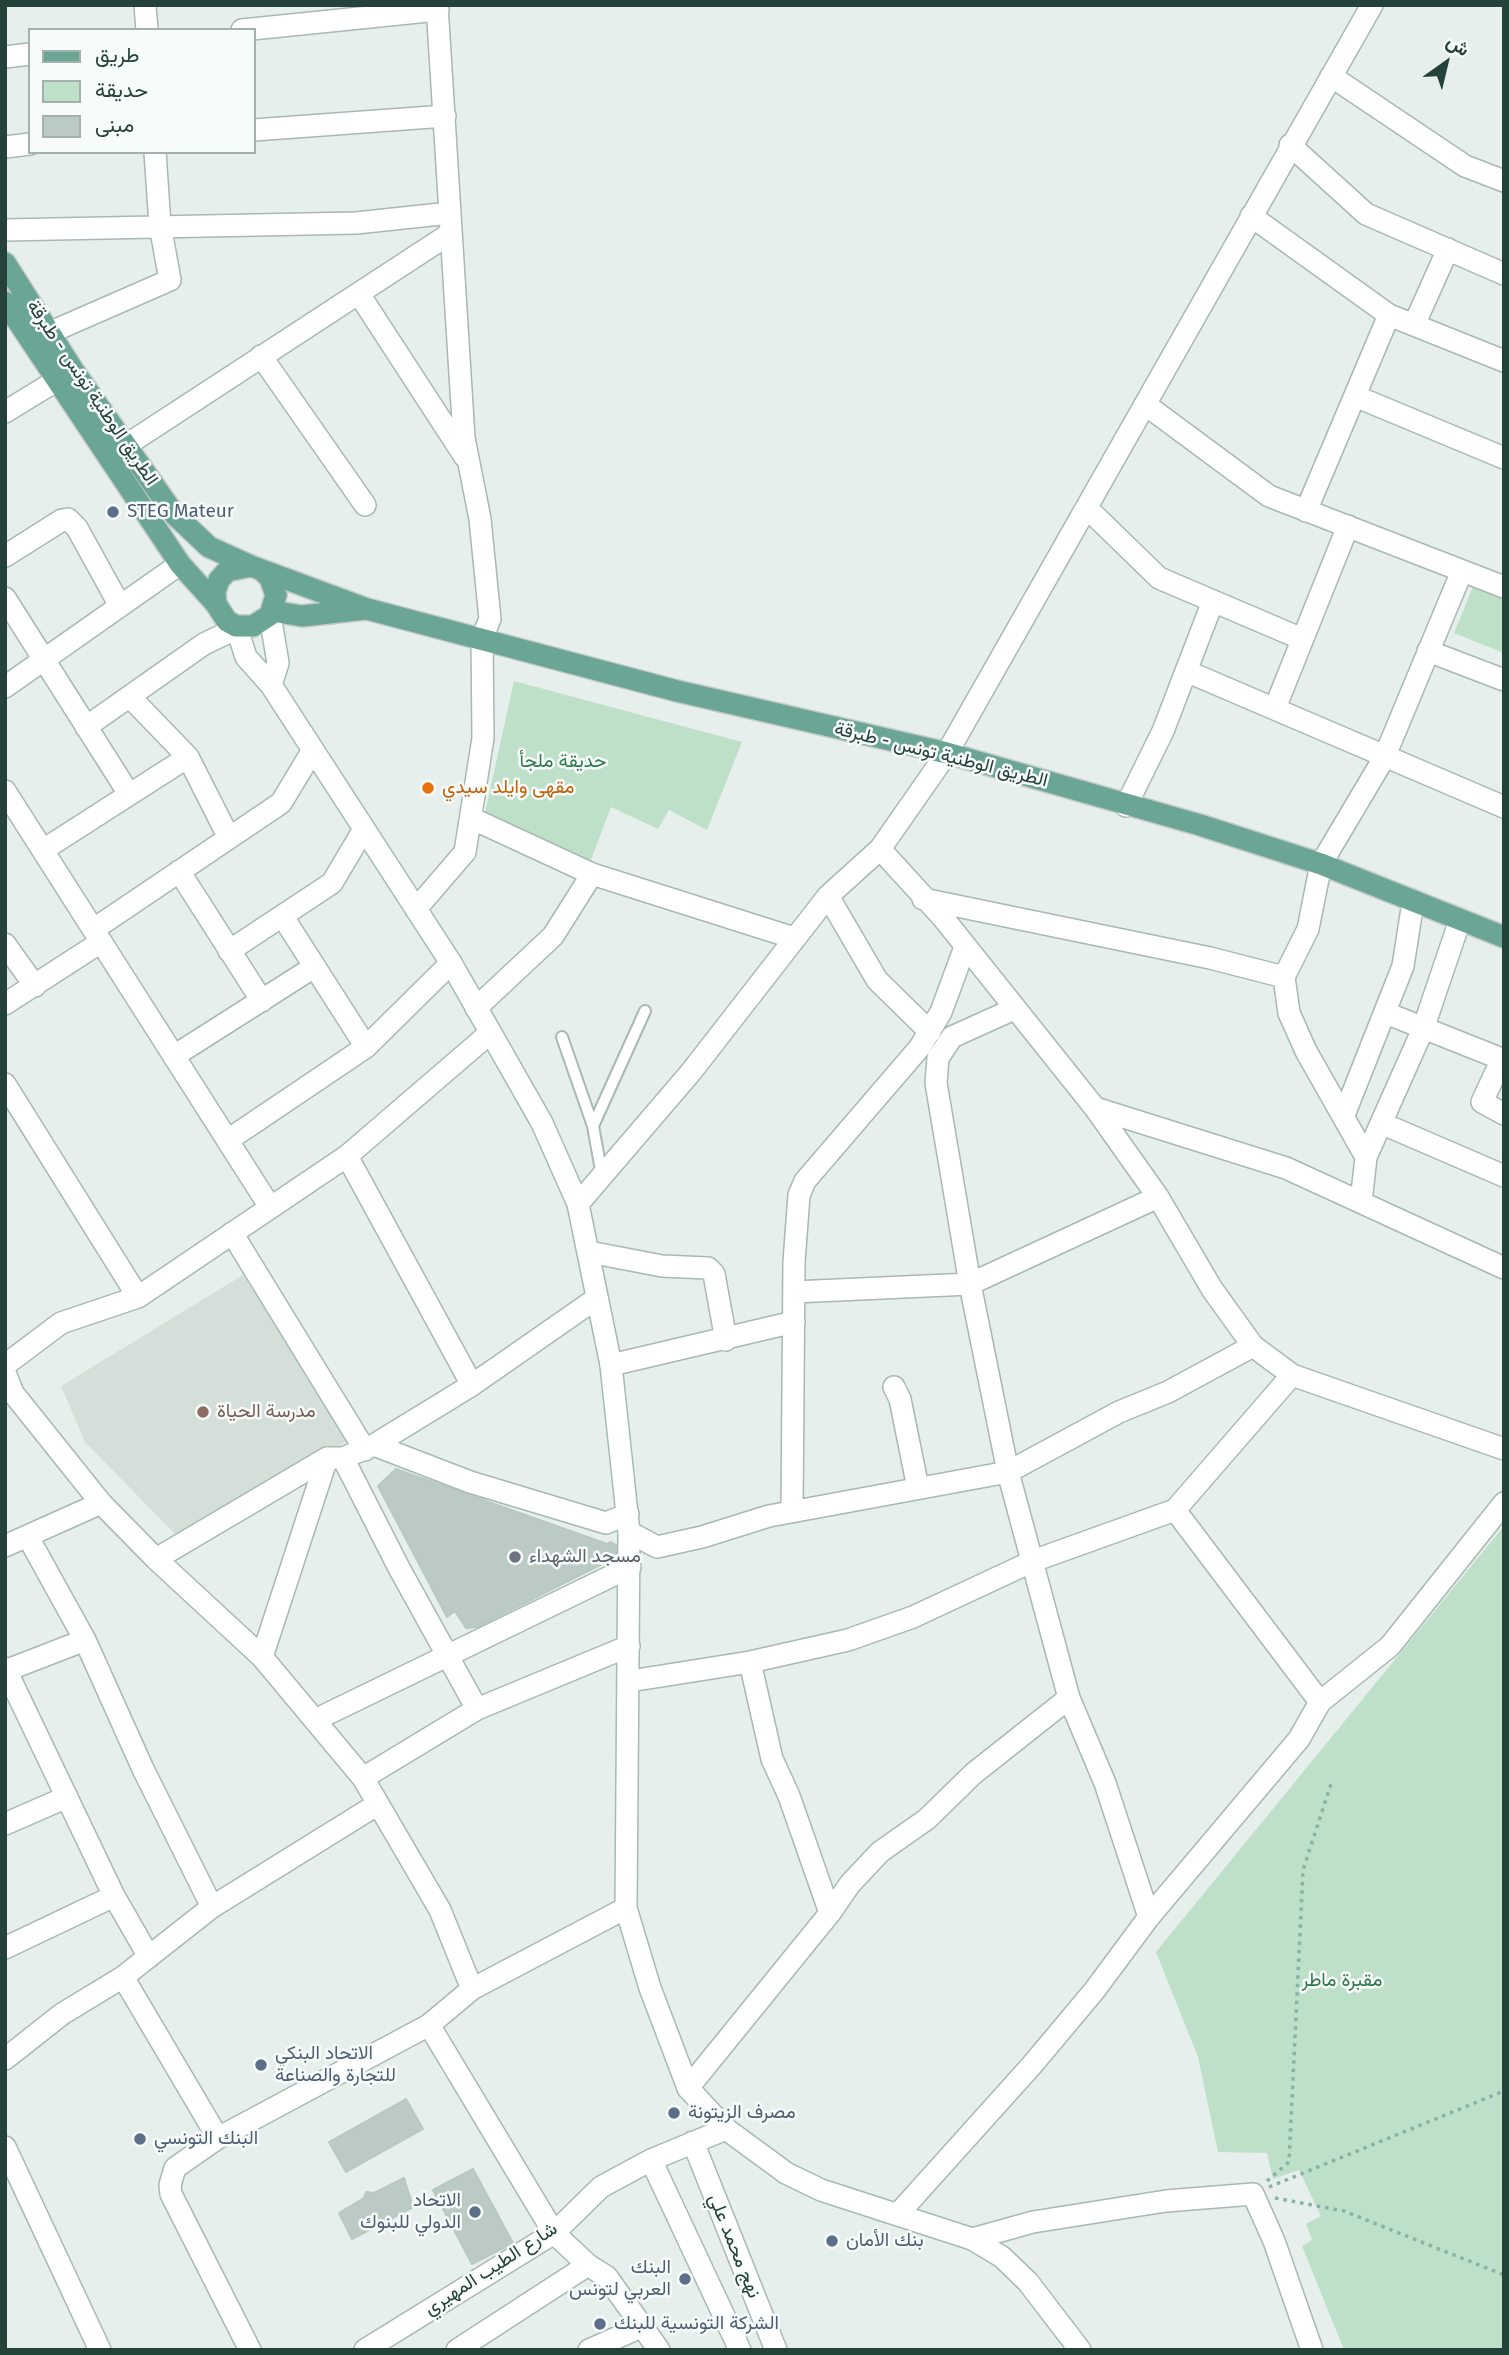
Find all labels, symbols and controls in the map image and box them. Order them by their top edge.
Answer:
legend [28,28,256,154]
north arrow [1411,28,1481,98]
text: ش [1442,29,1474,61]
text: طريق [95,42,140,68]
text: حديقة [95,77,148,103]
text: مبنى [95,112,134,138]
street label: الطريق الوطنية تونس - طبرقة [21,296,163,490]
place label: STEG Mateur [127,501,234,523]
marker: STEG Mateur [105,504,121,520]
street label: الطريق الوطنية تونس - طبرقة [832,717,1050,793]
park label: حديقة ملجأ [519,751,607,773]
place label: مقهى وايلد سيدي [442,777,574,799]
marker: مقهى وايلد سيدي [420,780,436,796]
place label: مدرسة الحياة [217,1401,316,1423]
marker: مدرسة الحياة [195,1404,211,1420]
place label: مسجد الشهداء [529,1546,641,1568]
marker: مسجد الشهداء [507,1549,523,1565]
park label: مقبرة ماطر [1302,1970,1382,1992]
place label: الاتحاد البنكي للتجارة والصناعة [275,2043,396,2087]
marker: الاتحاد البنكي للتجارة والصناعة [253,2057,269,2073]
place label: مصرف الزيتونة [688,2102,796,2124]
marker: مصرف الزيتونة [666,2105,682,2121]
place label: البنك التونسي [154,2128,258,2150]
marker: البنك التونسي [132,2131,148,2147]
place label: الاتحاد الدولي للبنوك [360,2190,461,2234]
street label: نهج محمد علي [703,2191,765,2301]
marker: الاتحاد الدولي للبنوك [467,2204,483,2220]
street label: شارع الطيب المهيري [420,2217,562,2321]
place label: بنك الأمان [846,2230,923,2252]
marker: بنك الأمان [824,2233,840,2249]
place label: البنك العربي لتونس [569,2257,671,2301]
marker: البنك العربي لتونس [677,2271,693,2287]
place label: الشركة التونسية للبنك [614,2313,779,2335]
marker: الشركة التونسية للبنك [592,2316,608,2332]

